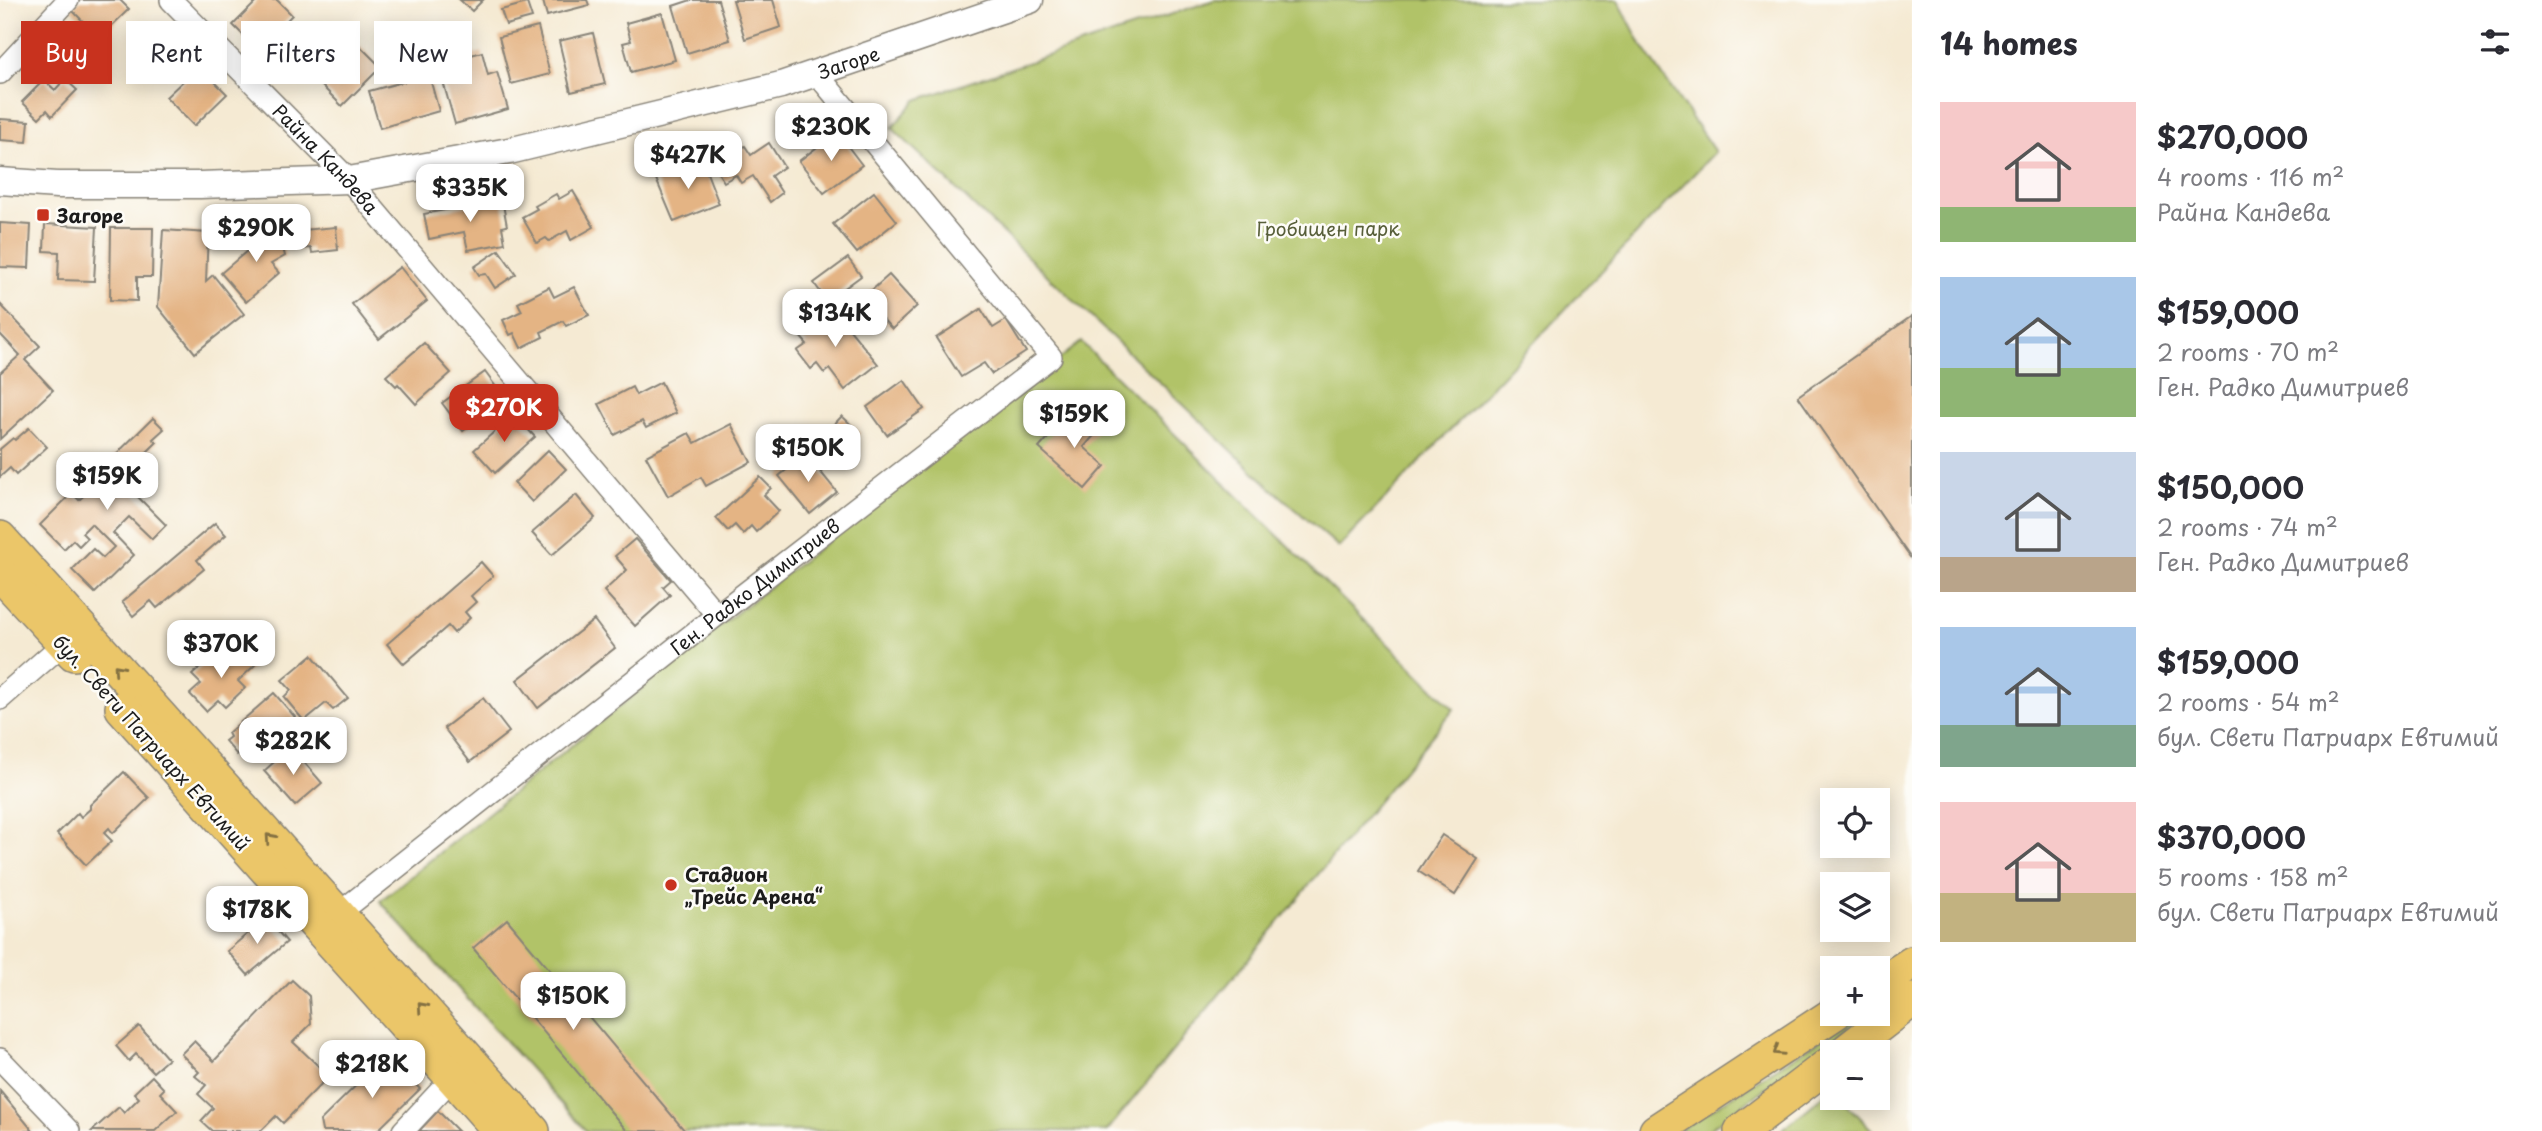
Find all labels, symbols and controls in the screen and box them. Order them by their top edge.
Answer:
text: 14 homes [1940,20,2078,65]
chip: Buy [21,21,112,84]
chip: Rent [126,21,227,84]
chip: Filters [241,21,360,84]
chip: New [374,21,472,84]
icon: filters [2476,23,2514,61]
street label: Загоре [814,38,883,85]
street label: Райна Кандева [267,97,386,220]
pin: $230K [782,104,880,163]
text: $230K [791,108,871,143]
text: $270,000 [2157,114,2308,159]
icon: home [1996,130,2080,214]
pin: $427K [639,132,737,191]
text: $427K [650,136,726,171]
text: 4 rooms · 116 m² [2157,159,2344,194]
pin: $335K [421,164,519,224]
text: $335K [432,169,508,204]
text: Райна Кандева [2157,194,2330,229]
place label: Загоре [56,201,124,229]
pin: $290K [207,204,305,264]
marker: Загоре [35,207,51,223]
text: $290K [218,209,294,244]
park label: Гробищен парк [1256,214,1400,242]
text: $159,000 [2157,289,2299,334]
pin: $134K [786,290,884,349]
text: $134K [798,294,872,329]
icon: home [1996,305,2080,389]
text: 2 rooms · 70 m² [2157,334,2339,369]
text: Ген. Радко Димитриев [2157,369,2409,404]
pin: $270K [455,384,553,444]
text: $270K [465,389,543,424]
pin: $159K [1025,391,1123,450]
text: $159K [1039,395,1109,430]
pin: $150K [759,424,857,484]
text: $150K [772,429,844,464]
pin: $159K [58,452,156,512]
text: $159K [72,457,142,492]
text: $150,000 [2157,464,2304,509]
icon: home [1996,480,2080,564]
text: 2 rooms · 74 m² [2157,509,2338,544]
street label: Ген. Радко Димитриев [664,511,845,661]
text: Ген. Радко Димитриев [2157,544,2409,579]
pin: $370K [172,620,270,680]
text: $370K [183,625,259,660]
street label: бул. Свети Патриарх Евтимий [47,628,257,856]
text: $159,000 [2157,639,2299,684]
icon: home [1996,655,2080,739]
one-way arrow [114,664,126,677]
text: 2 rooms · 54 m² [2157,684,2340,719]
pin: $282K [244,718,342,777]
text: бул. Свети Патриарх Евтимий [2157,719,2499,754]
text: $282K [255,722,331,757]
map controls [1820,788,1890,1110]
button: locate [1820,788,1890,858]
text: $370,000 [2157,814,2306,859]
icon: home [1996,830,2080,914]
one-way arrow [266,833,278,846]
text: 5 rooms · 158 m² [2157,859,2349,894]
place label: Стадион „Трейс Арена“ [685,860,823,910]
button: layers [1820,872,1890,942]
marker: Стадион „Трейс Арена“ [663,877,679,893]
pin: $178K [208,886,306,946]
text: $178K [222,891,292,926]
text: бул. Свети Патриарх Евтимий [2157,894,2499,929]
button: + [1820,956,1890,1026]
pin: $150K [524,972,622,1032]
text: $150K [537,977,609,1012]
one-way arrow [418,1002,430,1015]
pin: $218K [323,1040,421,1100]
button: − [1820,1040,1890,1110]
one-way arrow [1773,1042,1786,1055]
text: $218K [335,1045,409,1080]

